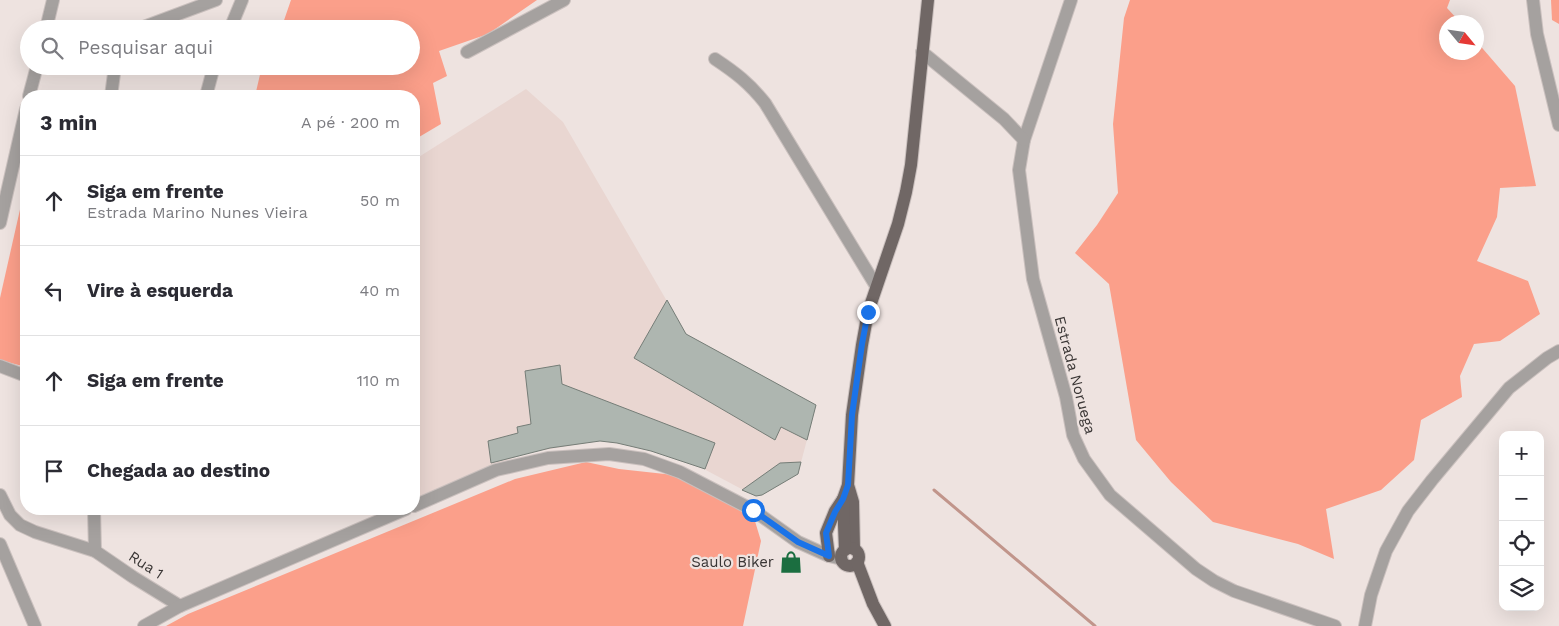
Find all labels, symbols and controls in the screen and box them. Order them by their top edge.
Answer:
north arrow [1439,15,1484,60]
search box [20,20,420,75]
icon: search [38,34,66,62]
text: Pesquisar aqui [78,36,213,59]
text: 3 min [40,110,97,135]
text: A pé · 200 m [301,113,400,132]
text: Siga em frente [87,180,224,203]
icon: ahead [40,187,68,215]
text: 50 m [360,191,400,210]
text: Estrada Marino Nunes Vieira [87,203,308,222]
icon: left [40,277,68,305]
text: Vire à esquerda [87,279,233,302]
text: 40 m [360,281,400,300]
route end [857,301,880,324]
street label: Estrada Noruega [1051,314,1100,436]
icon: ahead [40,367,68,395]
text: Siga em frente [87,369,224,392]
text: 110 m [357,371,400,390]
map controls [1499,431,1544,611]
button: + [1499,431,1544,476]
icon: arrive [40,457,68,485]
text: Chegada ao destino [87,459,270,482]
button: − [1499,476,1544,521]
route start [742,499,765,522]
button: locate [1499,521,1544,566]
street label: Rua 1 [125,547,167,583]
shop icon: Saulo Biker [778,549,804,575]
place label: Saulo Biker [691,553,774,571]
button: layers [1499,566,1544,611]

